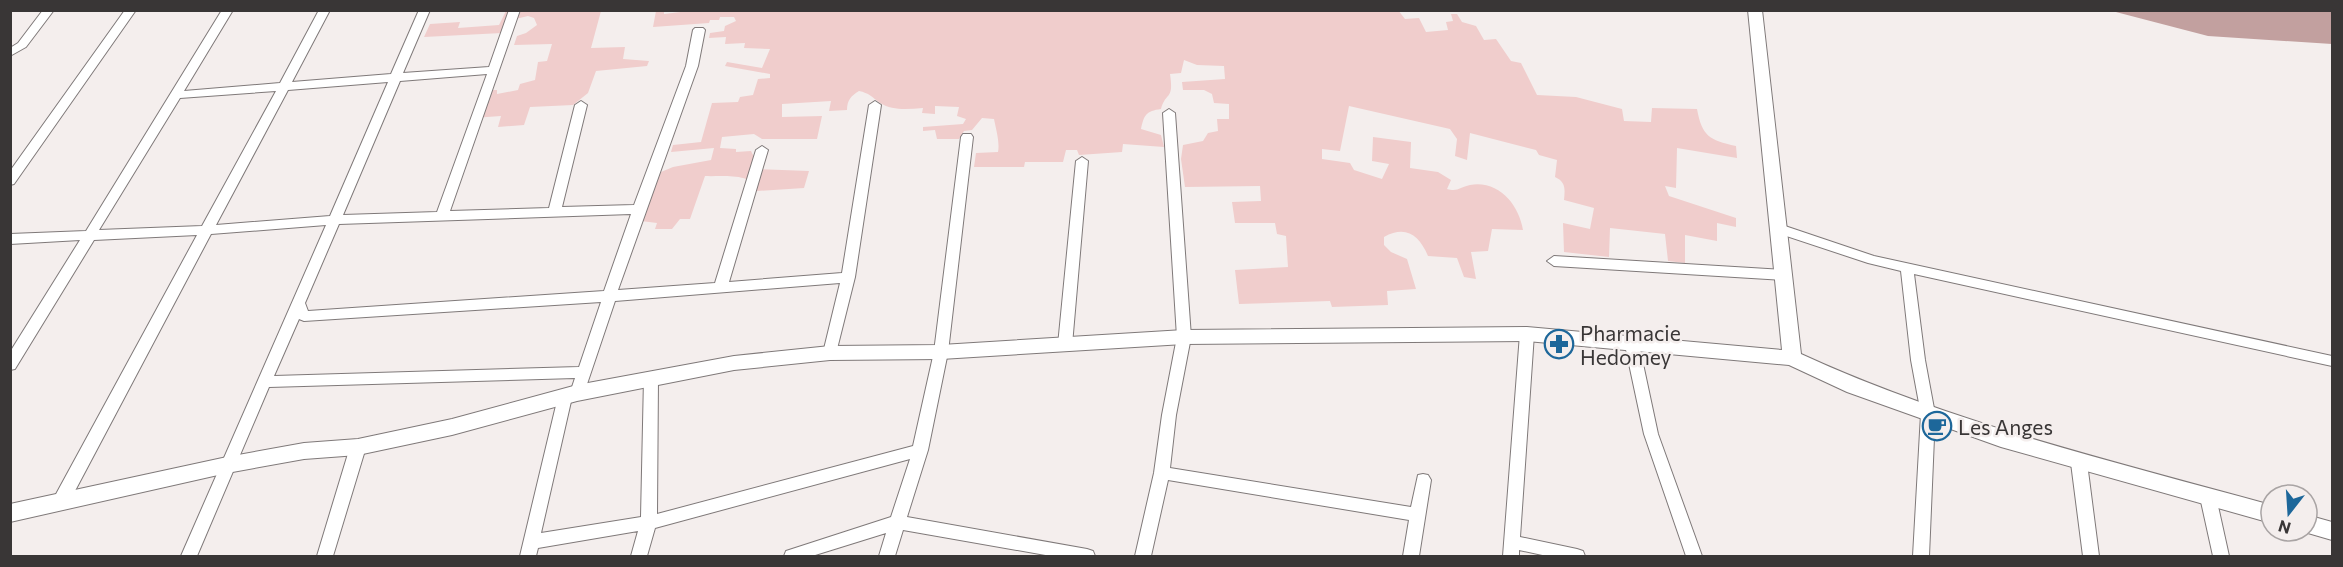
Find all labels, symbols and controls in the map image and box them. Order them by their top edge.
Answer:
place label: Pharmacie Hedomey [1580,320,1681,369]
pharmacy icon: Pharmacie Hedomey [1543,328,1575,360]
cafe icon: Les Anges [1921,410,1953,442]
place label: Les Anges [1958,414,2053,439]
north arrow [2259,483,2319,543]
text: N [2276,517,2293,539]

